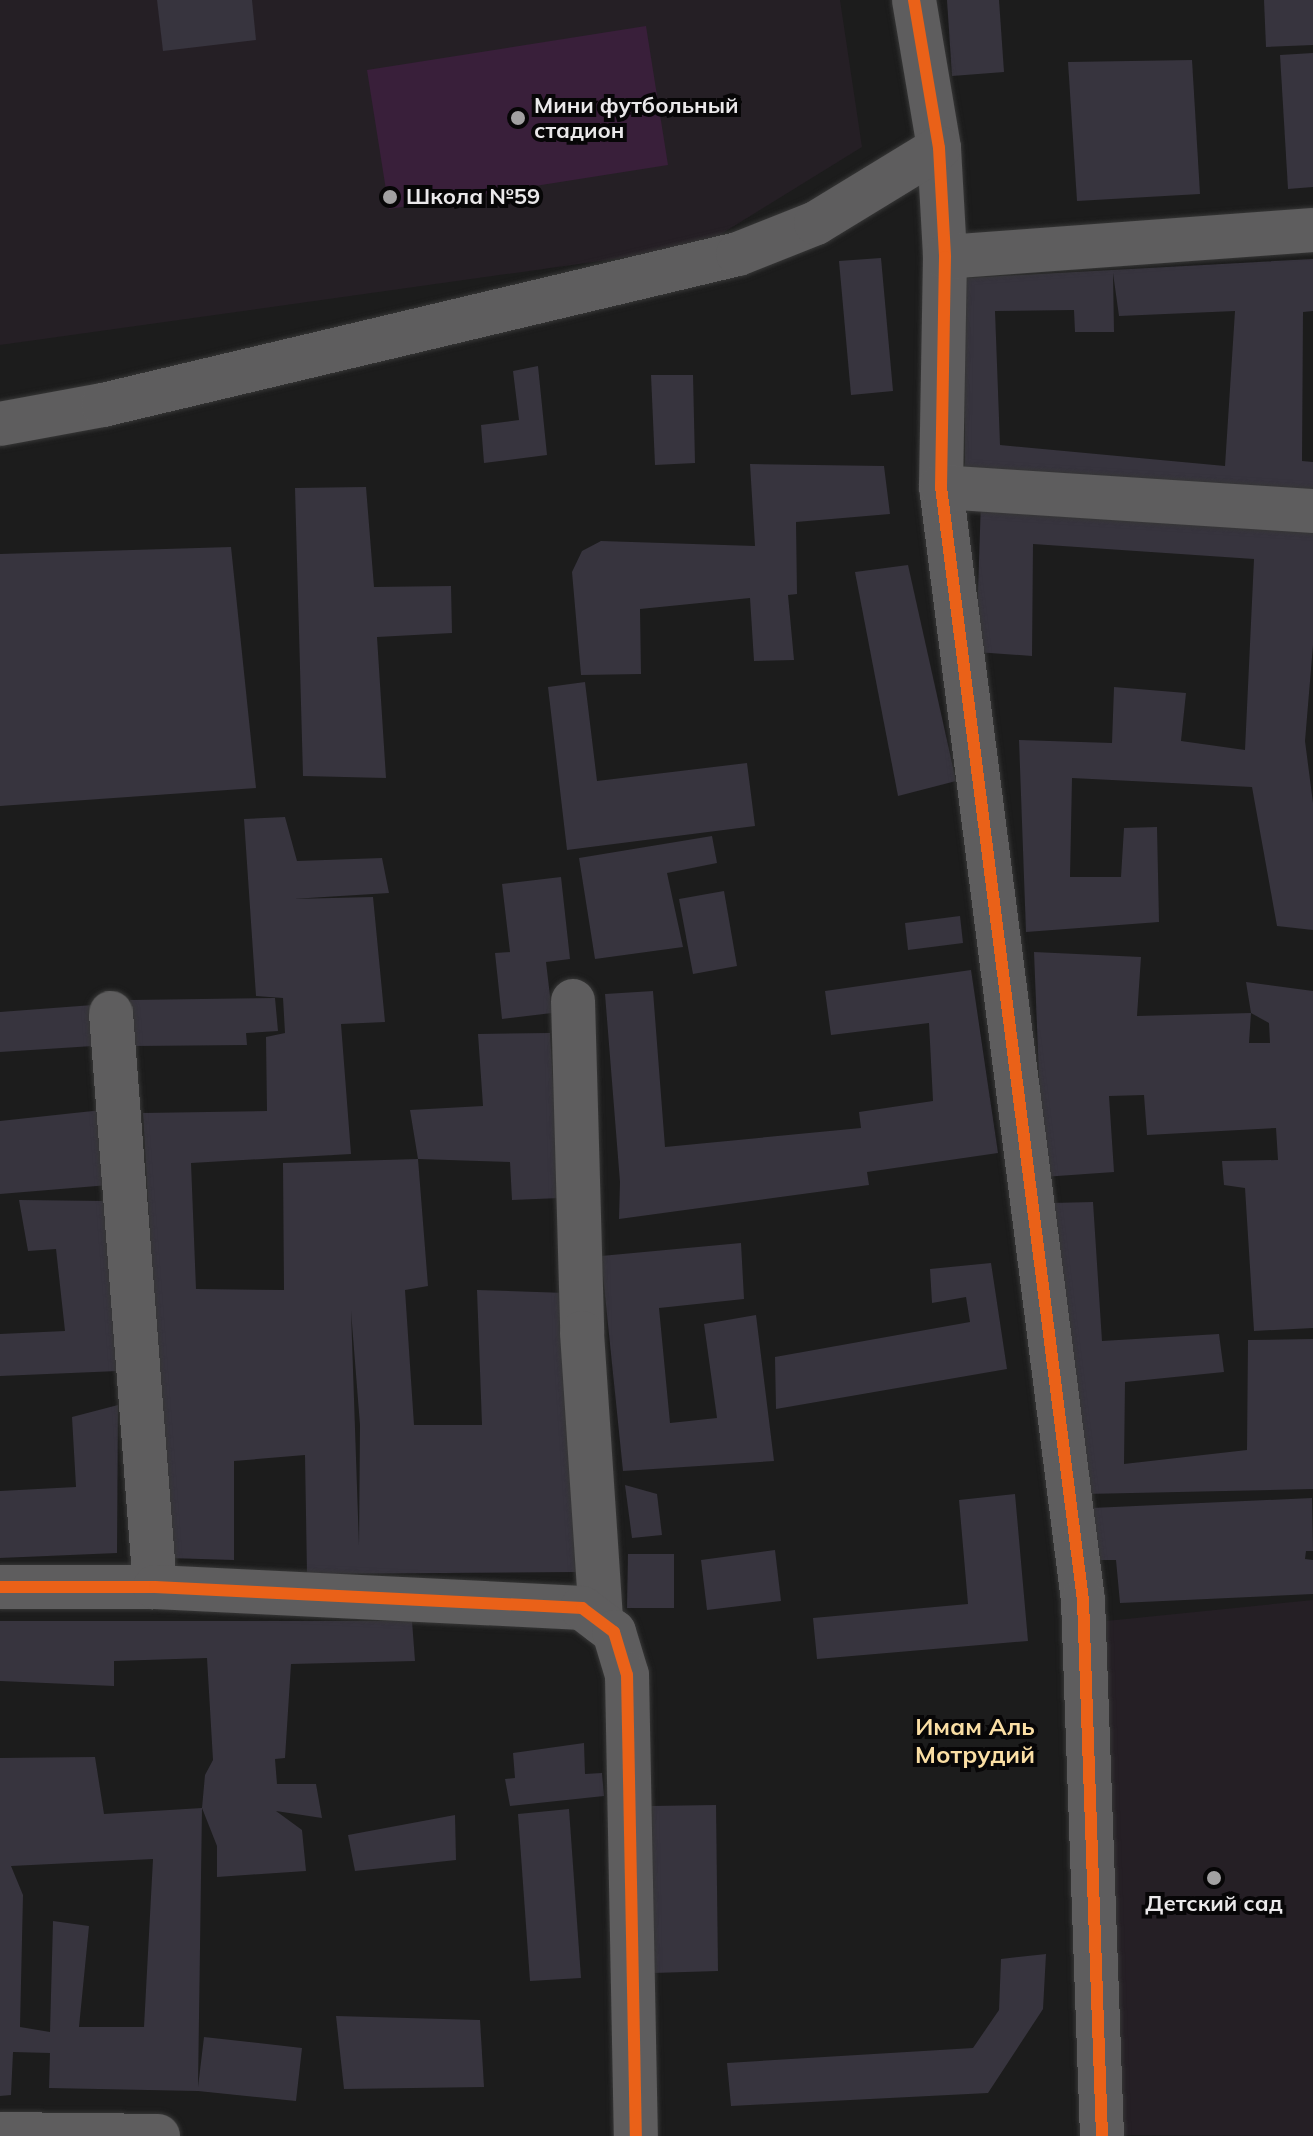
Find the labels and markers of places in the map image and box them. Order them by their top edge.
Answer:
place label: Мини футбольный стадион [534,92,739,144]
marker: Мини футбольный стадион [509,109,527,127]
place label: Школа №59 [406,184,540,210]
marker: Школа №59 [381,188,399,206]
marker: Детский сад [1205,1869,1223,1887]
place label: Детский сад [1145,1891,1283,1917]

